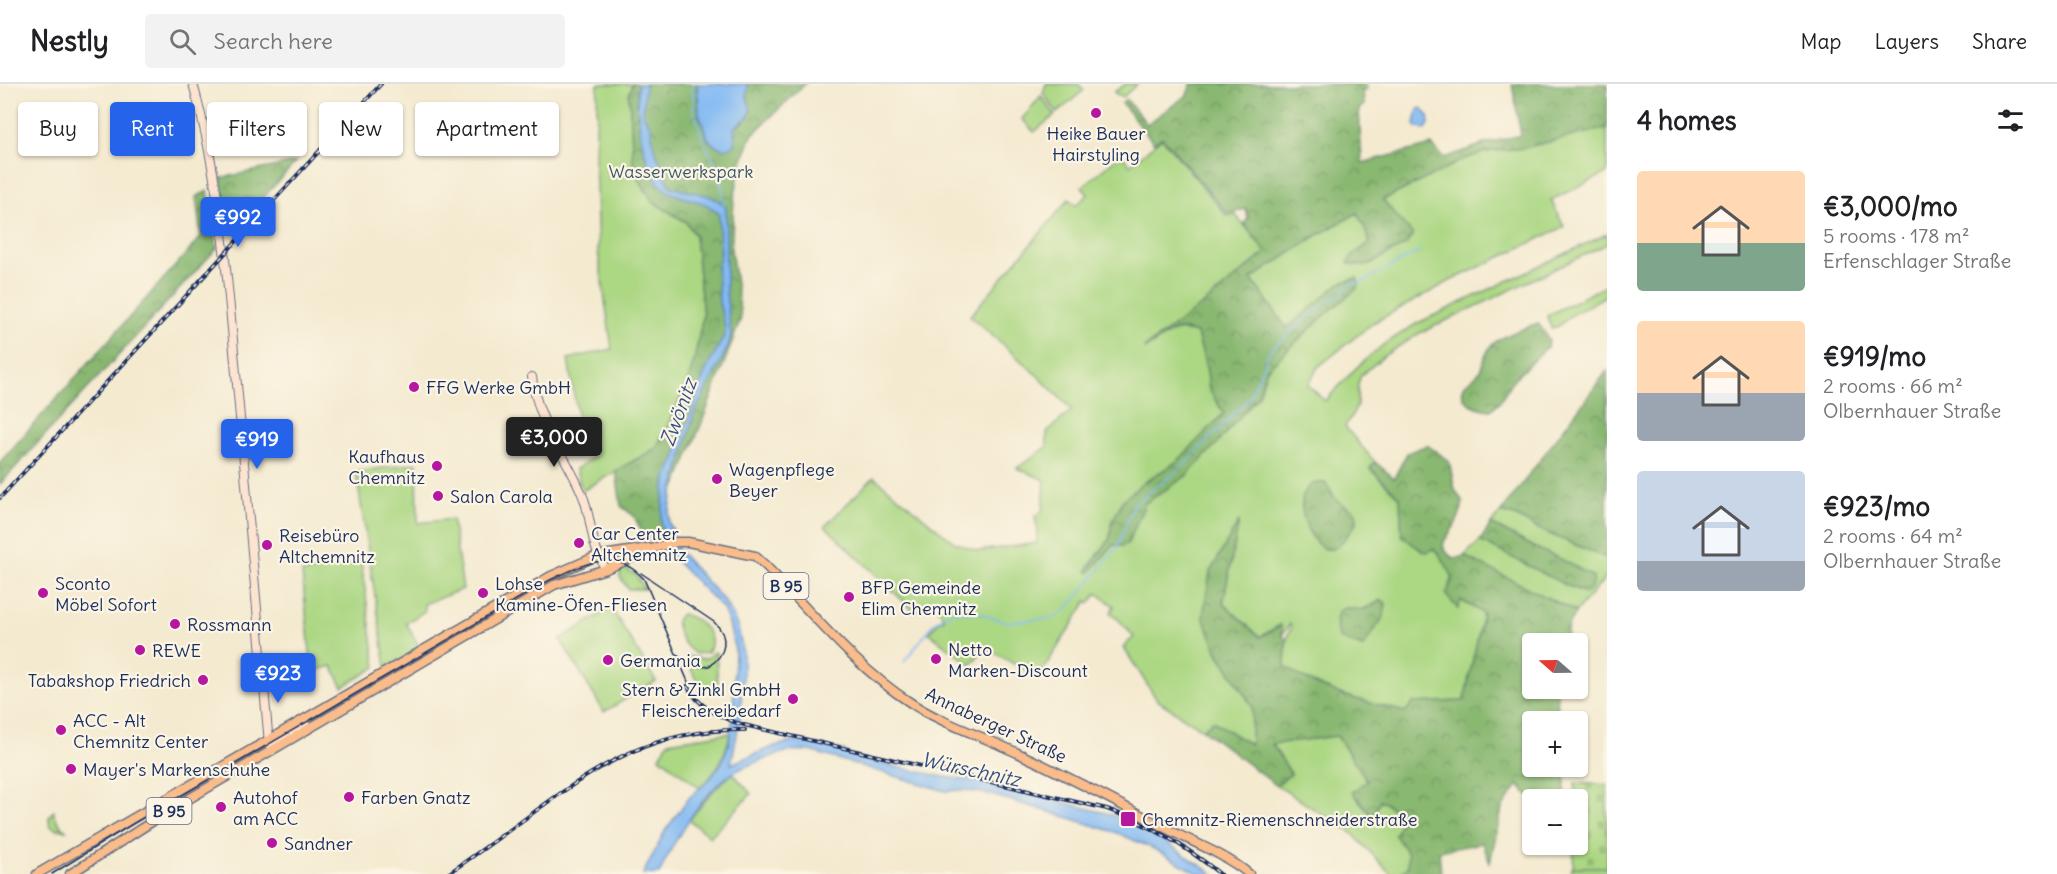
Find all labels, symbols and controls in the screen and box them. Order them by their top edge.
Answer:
search box [145,14,565,68]
text: Nestly [30,23,109,59]
icon: search [166,25,199,58]
text: Search here [214,27,333,55]
text: Map [1801,28,1841,55]
text: Layers [1874,28,1939,55]
text: Share [1972,28,2027,55]
chip: Buy [18,102,98,156]
chip: Rent [110,102,195,156]
chip: Filters [207,102,307,156]
chip: New [319,102,403,156]
chip: Apartment [415,102,559,156]
text: 4 homes [1637,104,1736,137]
icon: filters [1994,104,2027,137]
marker: Heike Bauer Hairstyling [1089,106,1103,120]
place label: Heike Bauer Hairstyling [1047,122,1146,166]
park label: Wasserwerkspark [608,160,754,183]
text: €3,000/mo [1823,190,1958,223]
icon: home [1685,195,1757,267]
pin: €992 [202,197,274,248]
text: €992 [215,204,261,229]
text: 5 rooms · 178 m² [1823,223,1969,248]
text: Erfenschlager Straße [1823,248,2011,273]
text: €919/mo [1823,340,1926,373]
icon: home [1685,345,1757,417]
water label: Zwönitz [654,373,703,449]
text: 2 rooms · 66 m² [1823,373,1963,398]
place label: FFG Werke GmbH [426,376,571,399]
marker: FFG Werke GmbH [407,380,421,394]
text: Olbernhauer Straße [1823,398,2001,423]
pin: €3,000 [505,417,603,468]
pin: €919 [221,419,293,470]
text: €3,000 [520,424,588,449]
text: €919 [235,426,279,451]
place label: Kaufhaus Chemnitz [348,445,425,489]
place label: Wagenpflege Beyer [729,458,835,502]
marker: Kaufhaus Chemnitz [430,459,444,473]
marker: Wagenpflege Beyer [710,472,724,486]
place label: Salon Carola [450,485,553,508]
marker: Salon Carola [431,489,445,503]
text: €923/mo [1823,490,1930,523]
icon: home [1685,495,1757,567]
place label: Car Center Altchemnitz [591,522,687,566]
text: 2 rooms · 64 m² [1823,523,1963,548]
place label: Reisebüro Altchemnitz [279,524,375,568]
marker: Car Center Altchemnitz [572,536,586,550]
marker: Reisebüro Altchemnitz [260,538,274,552]
text: Olbernhauer Straße [1823,548,2001,573]
place label: Sconto Möbel Sofort [55,572,157,616]
place label: Lohse Kamine-Öfen-Fliesen [495,572,667,616]
road number: B 95 [764,573,808,599]
place label: BFP Gemeinde Elim Chemnitz [861,576,981,620]
marker: Sconto Möbel Sofort [36,586,50,600]
marker: Lohse Kamine-Öfen-Fliesen [476,586,490,600]
marker: BFP Gemeinde Elim Chemnitz [842,590,856,604]
place label: Rossmann [187,613,272,636]
marker: Rossmann [168,617,182,631]
north arrow [1522,633,1588,699]
map controls [1522,633,1588,855]
place label: Netto Marken-Discount [948,638,1088,682]
place label: REWE [152,639,201,662]
marker: REWE [133,643,147,657]
place label: Germania [620,649,701,672]
marker: Netto Marken-Discount [929,652,943,666]
pin: €923 [242,653,314,704]
marker: Germania [601,653,615,667]
text: €923 [255,660,301,685]
place label: Tabakshop Friedrich [28,669,191,692]
marker: Tabakshop Friedrich [196,673,210,687]
place label: Stern & Zinkl GmbH Fleischereibedarf [622,678,782,722]
street label: Annaberger Straße [922,682,1070,768]
marker: Stern & Zinkl GmbH Fleischereibedarf [786,692,800,706]
place label: ACC - Alt Chemnitz Center [73,709,209,753]
button: + [1522,711,1588,777]
marker: ACC - Alt Chemnitz Center [54,723,68,737]
water label: Würschnitz [919,746,1025,792]
place label: Mayer's Markenschuhe [83,758,270,781]
marker: Mayer's Markenschuhe [64,762,78,776]
place label: Autohof am ACC [233,786,299,830]
place label: Farben Gnatz [361,786,471,809]
button: − [1522,789,1588,855]
marker: Farben Gnatz [342,790,356,804]
road number: B 95 [146,798,192,824]
marker: Autohof am ACC [214,800,228,814]
place label: Chemnitz-Riemenschneiderstraße [1142,808,1418,831]
marker: Chemnitz-Riemenschneiderstraße [1119,810,1137,828]
place label: Sandner [284,832,353,855]
marker: Sandner [265,836,279,850]

